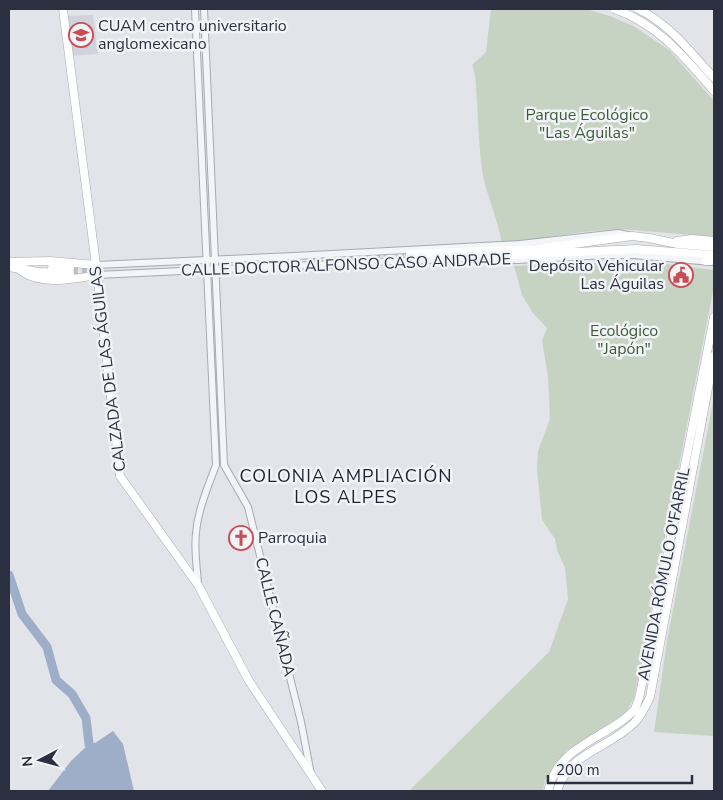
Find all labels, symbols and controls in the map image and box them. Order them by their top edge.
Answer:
place label: CUAM centro universitario anglomexicano [98,15,287,55]
school or university icon: CUAM centro universitario anglomexicano [68,22,94,48]
park label: Parque Ecológico "Las Águilas" [526,104,649,144]
street label: CALLE DOCTOR ALFONSO CASO ANDRADE [181,248,511,282]
place label: Depósito Vehicular Las Águilas [529,255,664,295]
public building icon: Depósito Vehicular Las Águilas [668,262,694,288]
street label: CALZADA DE LAS ÁGUILAS [84,265,132,473]
park label: Ecológico "Japón" [590,320,658,360]
district label: COLONIA AMPLIACIÓN LOS ALPES [239,464,453,509]
street label: AVENIDA RÓMULO O'FARRIL [633,465,696,682]
church icon: Parroquia [228,525,254,551]
place label: Parroquia [258,527,327,549]
street label: CALLE CAÑADA [250,555,301,679]
north arrow [15,735,65,785]
scale bar [548,752,692,784]
text: N [18,755,38,768]
text: 200 m [556,760,600,780]

